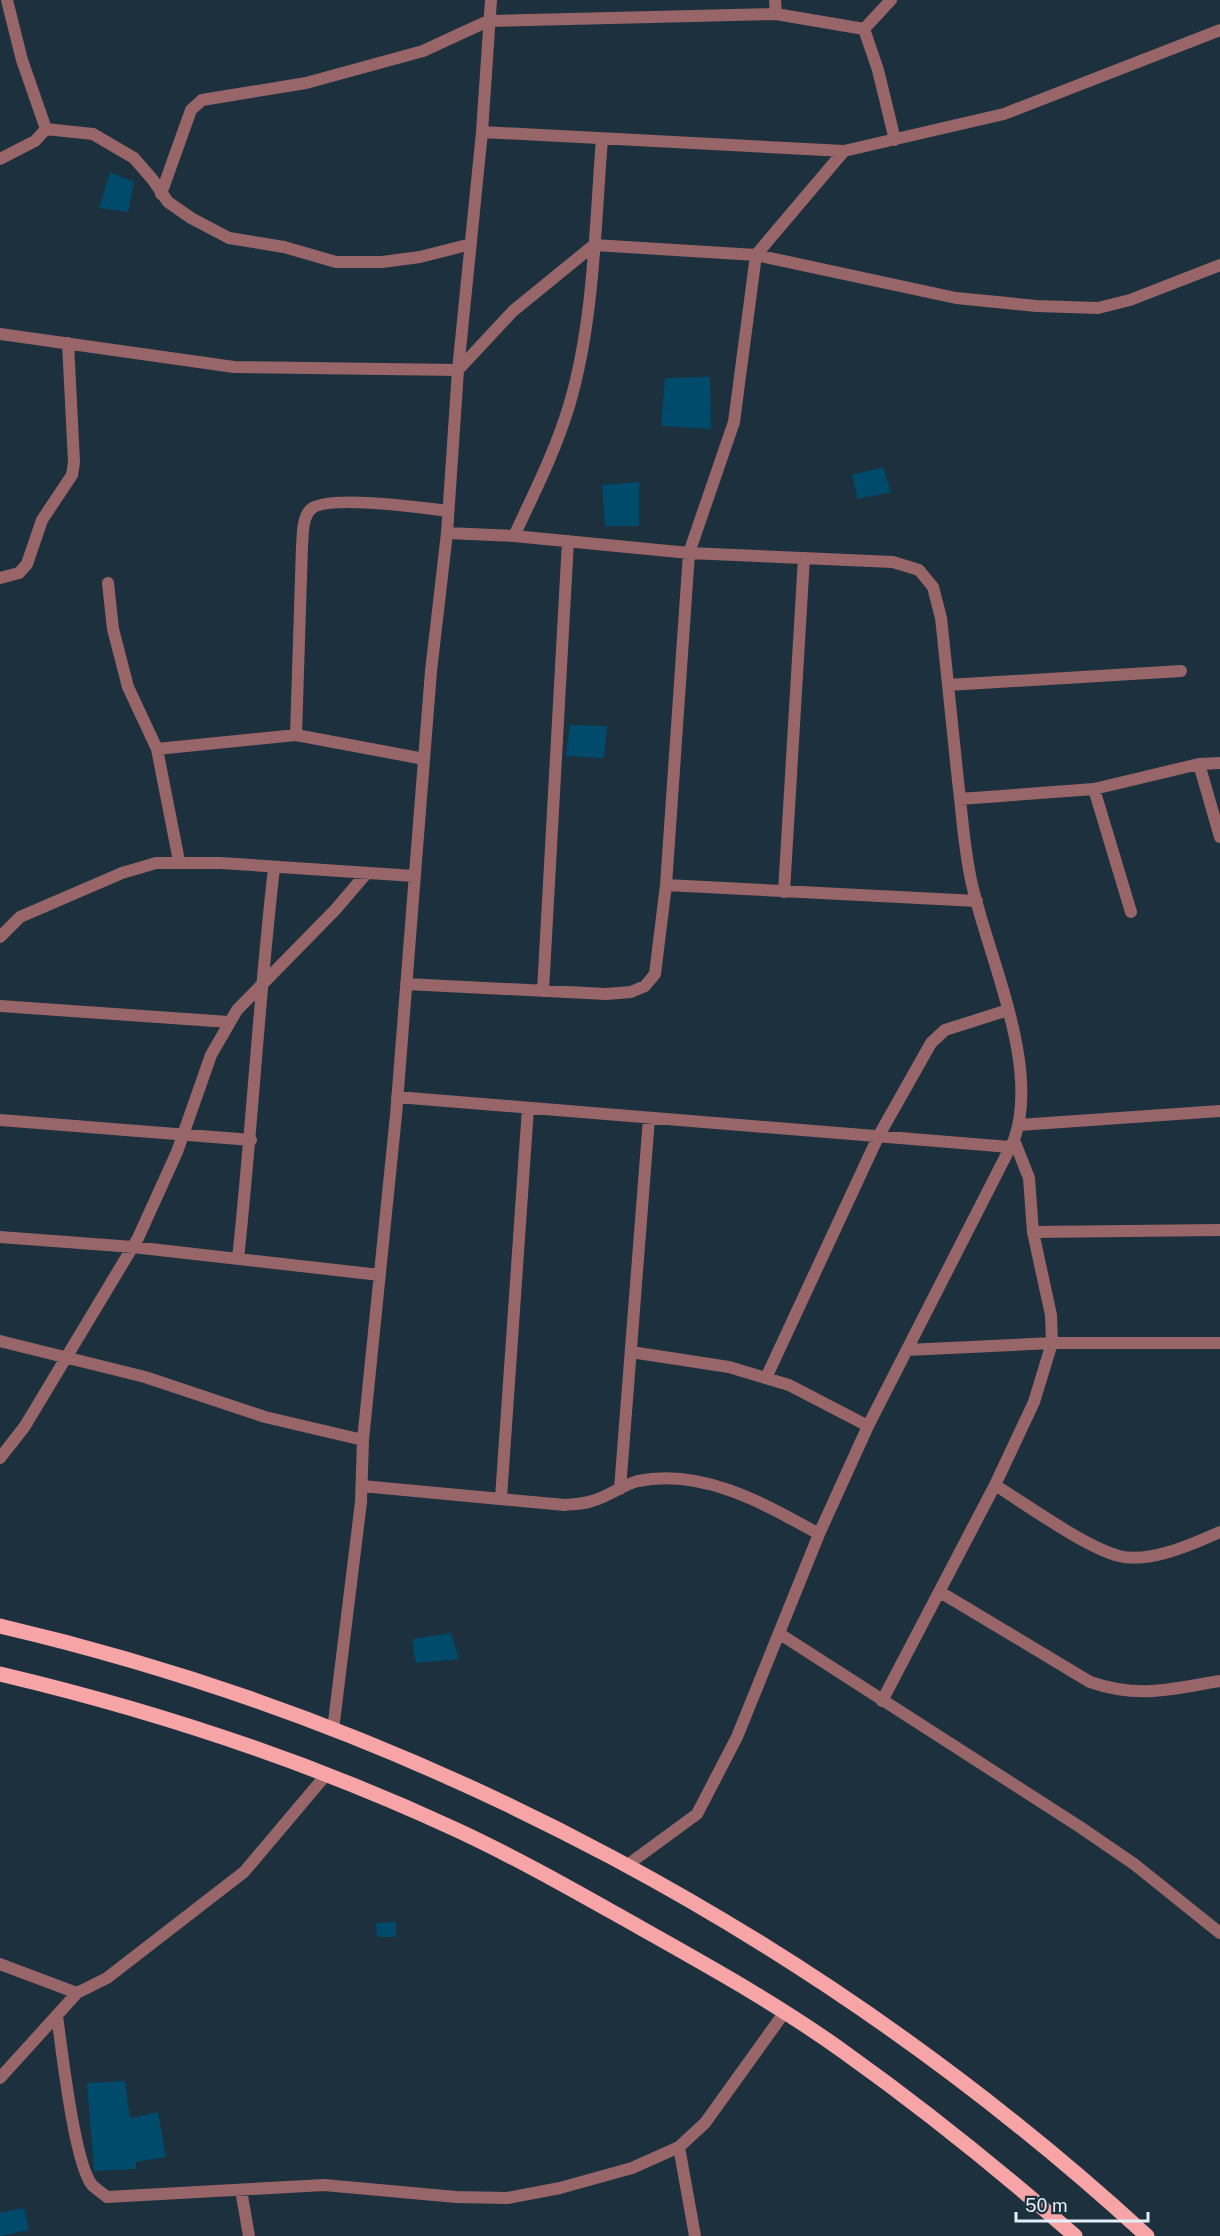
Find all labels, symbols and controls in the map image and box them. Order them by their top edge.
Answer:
scale bar [1016,2185,1148,2223]
text: 50 m [1025,2195,1068,2216]

